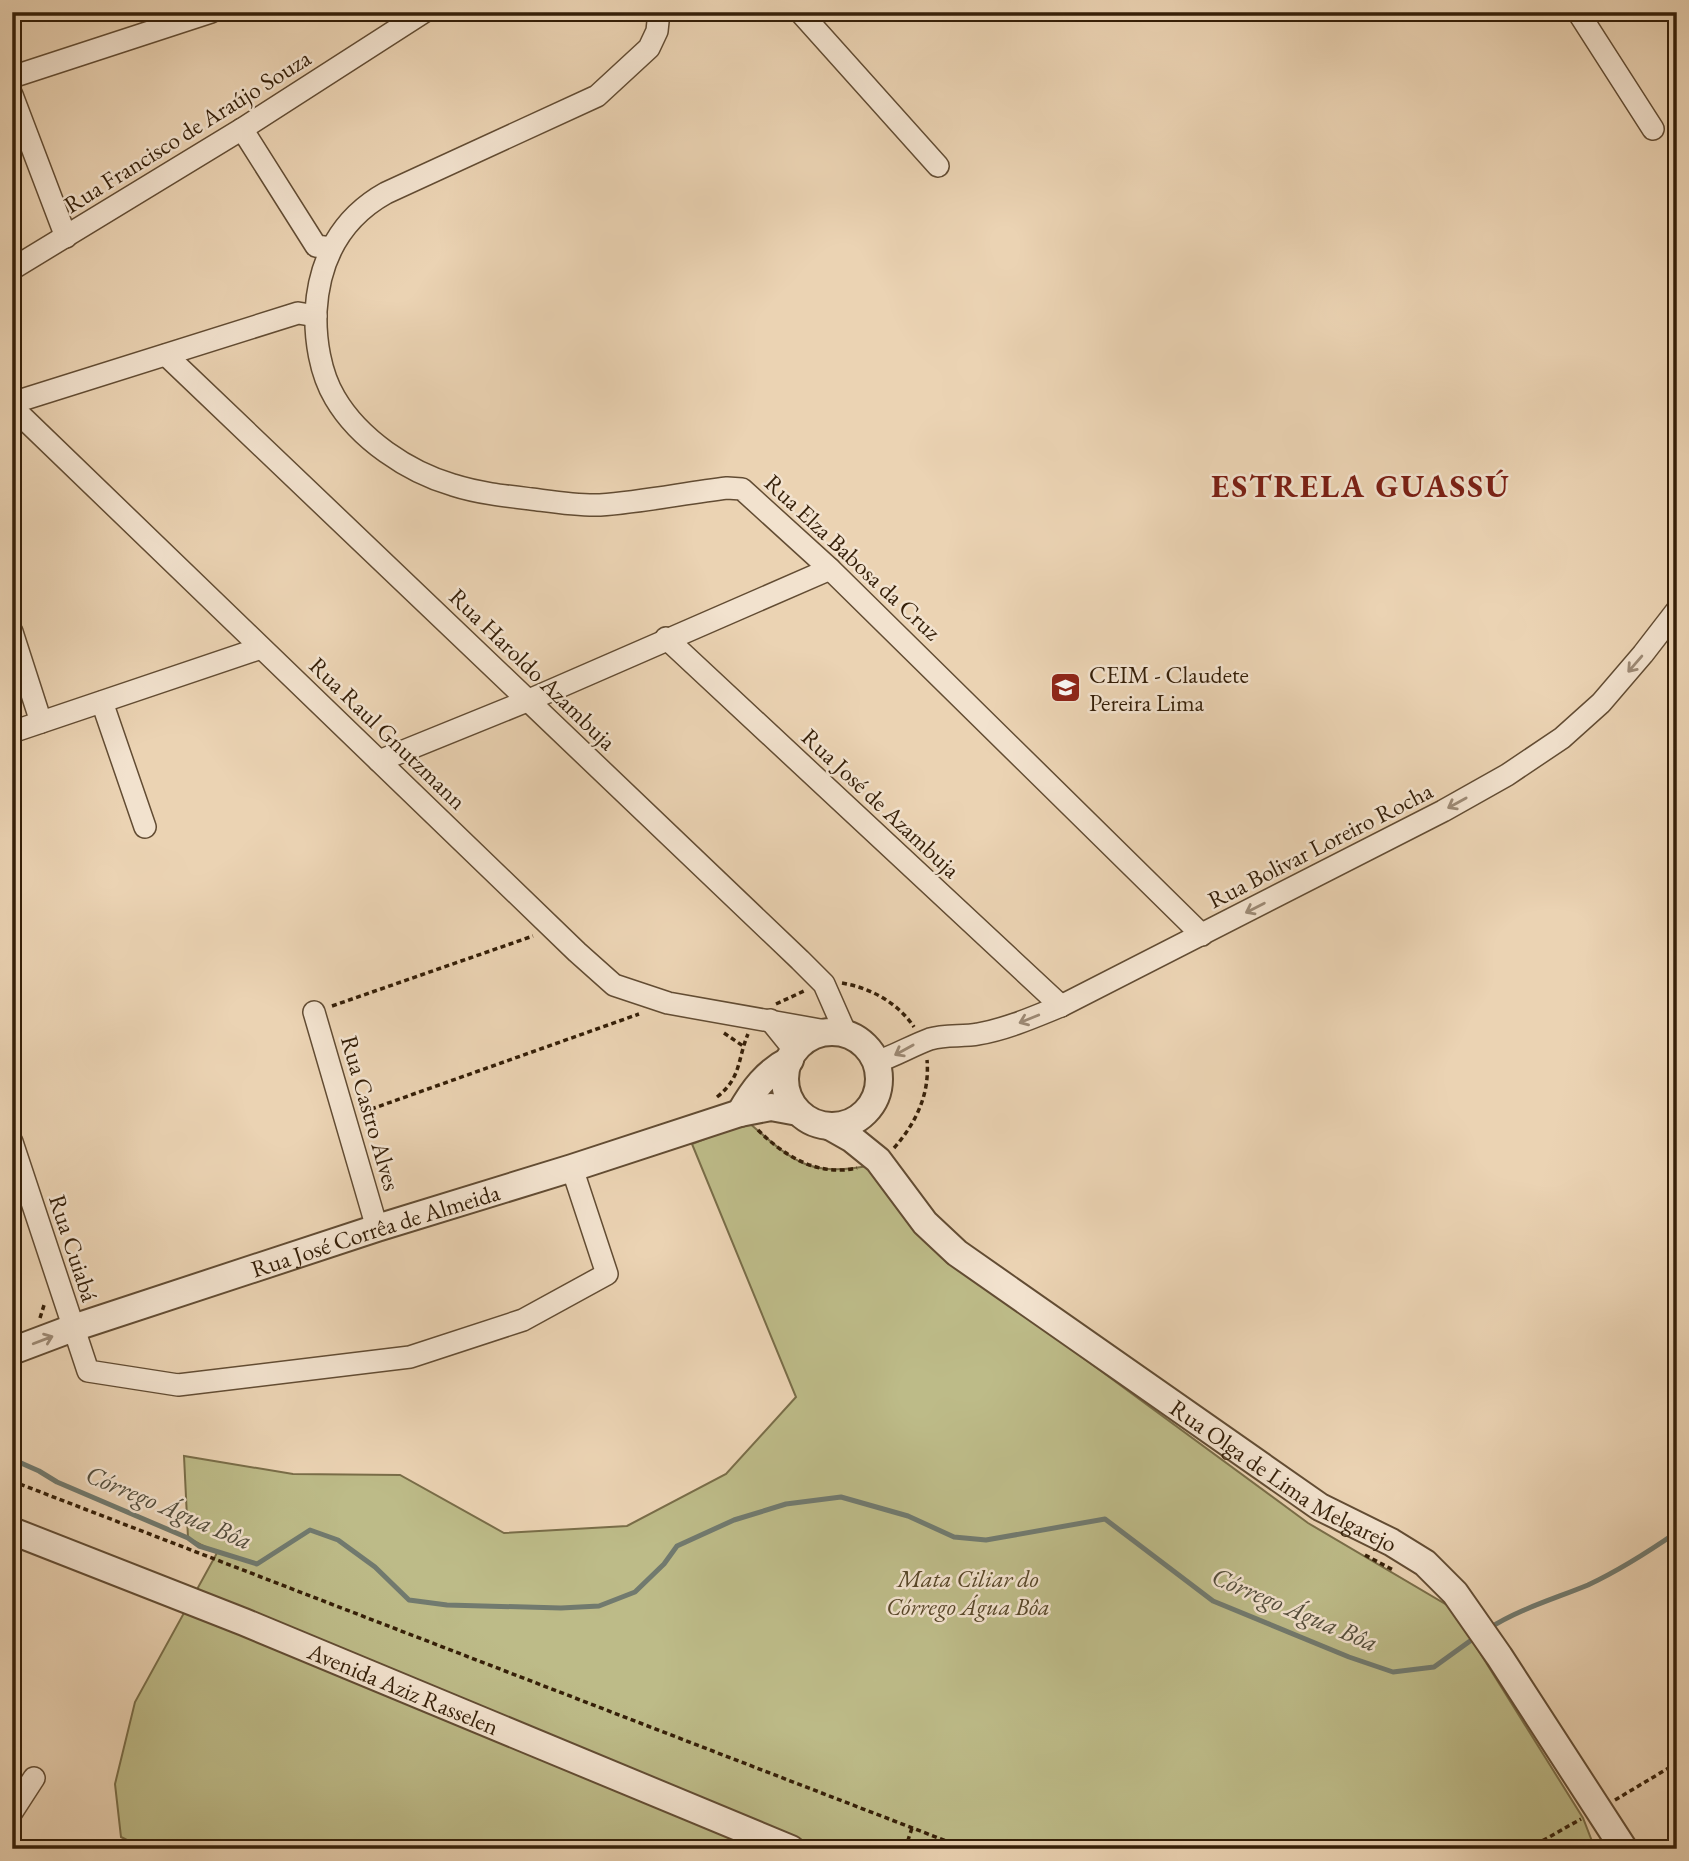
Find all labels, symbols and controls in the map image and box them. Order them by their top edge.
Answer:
street label: Rua Francisco de Araújo Souza [58,42,317,220]
district label: ESTRELA GUASSÚ [1211,465,1511,507]
street label: Rua Elza Babosa da Cruz [758,467,948,647]
street label: Rua Haroldo Azambuja [443,581,623,757]
street label: Rua Raul Gnutzmann [303,650,473,816]
one-way arrow [1627,655,1643,673]
place label: CEIM - Claudete Pereira Lima [1089,659,1249,718]
school or university icon: CEIM - Claudete Pereira Lima [1049,671,1083,705]
street label: Rua José de Azambuja [795,721,967,885]
street label: Rua Bolivar Loreiro Rocha [1202,775,1438,915]
one-way arrow [1447,797,1468,810]
one-way arrow [1245,902,1266,915]
one-way arrow [1019,1014,1040,1027]
street label: Rua Castro Alves [334,1032,408,1194]
one-way arrow [895,1043,915,1057]
street label: Rua José Corrêa de Almeida [247,1176,504,1284]
street label: Rua Cuiabá [42,1191,106,1306]
one-way arrow [31,1332,53,1345]
street label: Rua Olga de Lima Melgarejo [1164,1392,1403,1558]
water label: Córrego Água Bôa [81,1457,257,1557]
water label: Córrego Água Bôa [1207,1559,1383,1659]
park label: Mata Ciliar do Córrego Água Bôa [886,1563,1050,1622]
street label: Avenida Aziz Rasselen [303,1634,504,1742]

